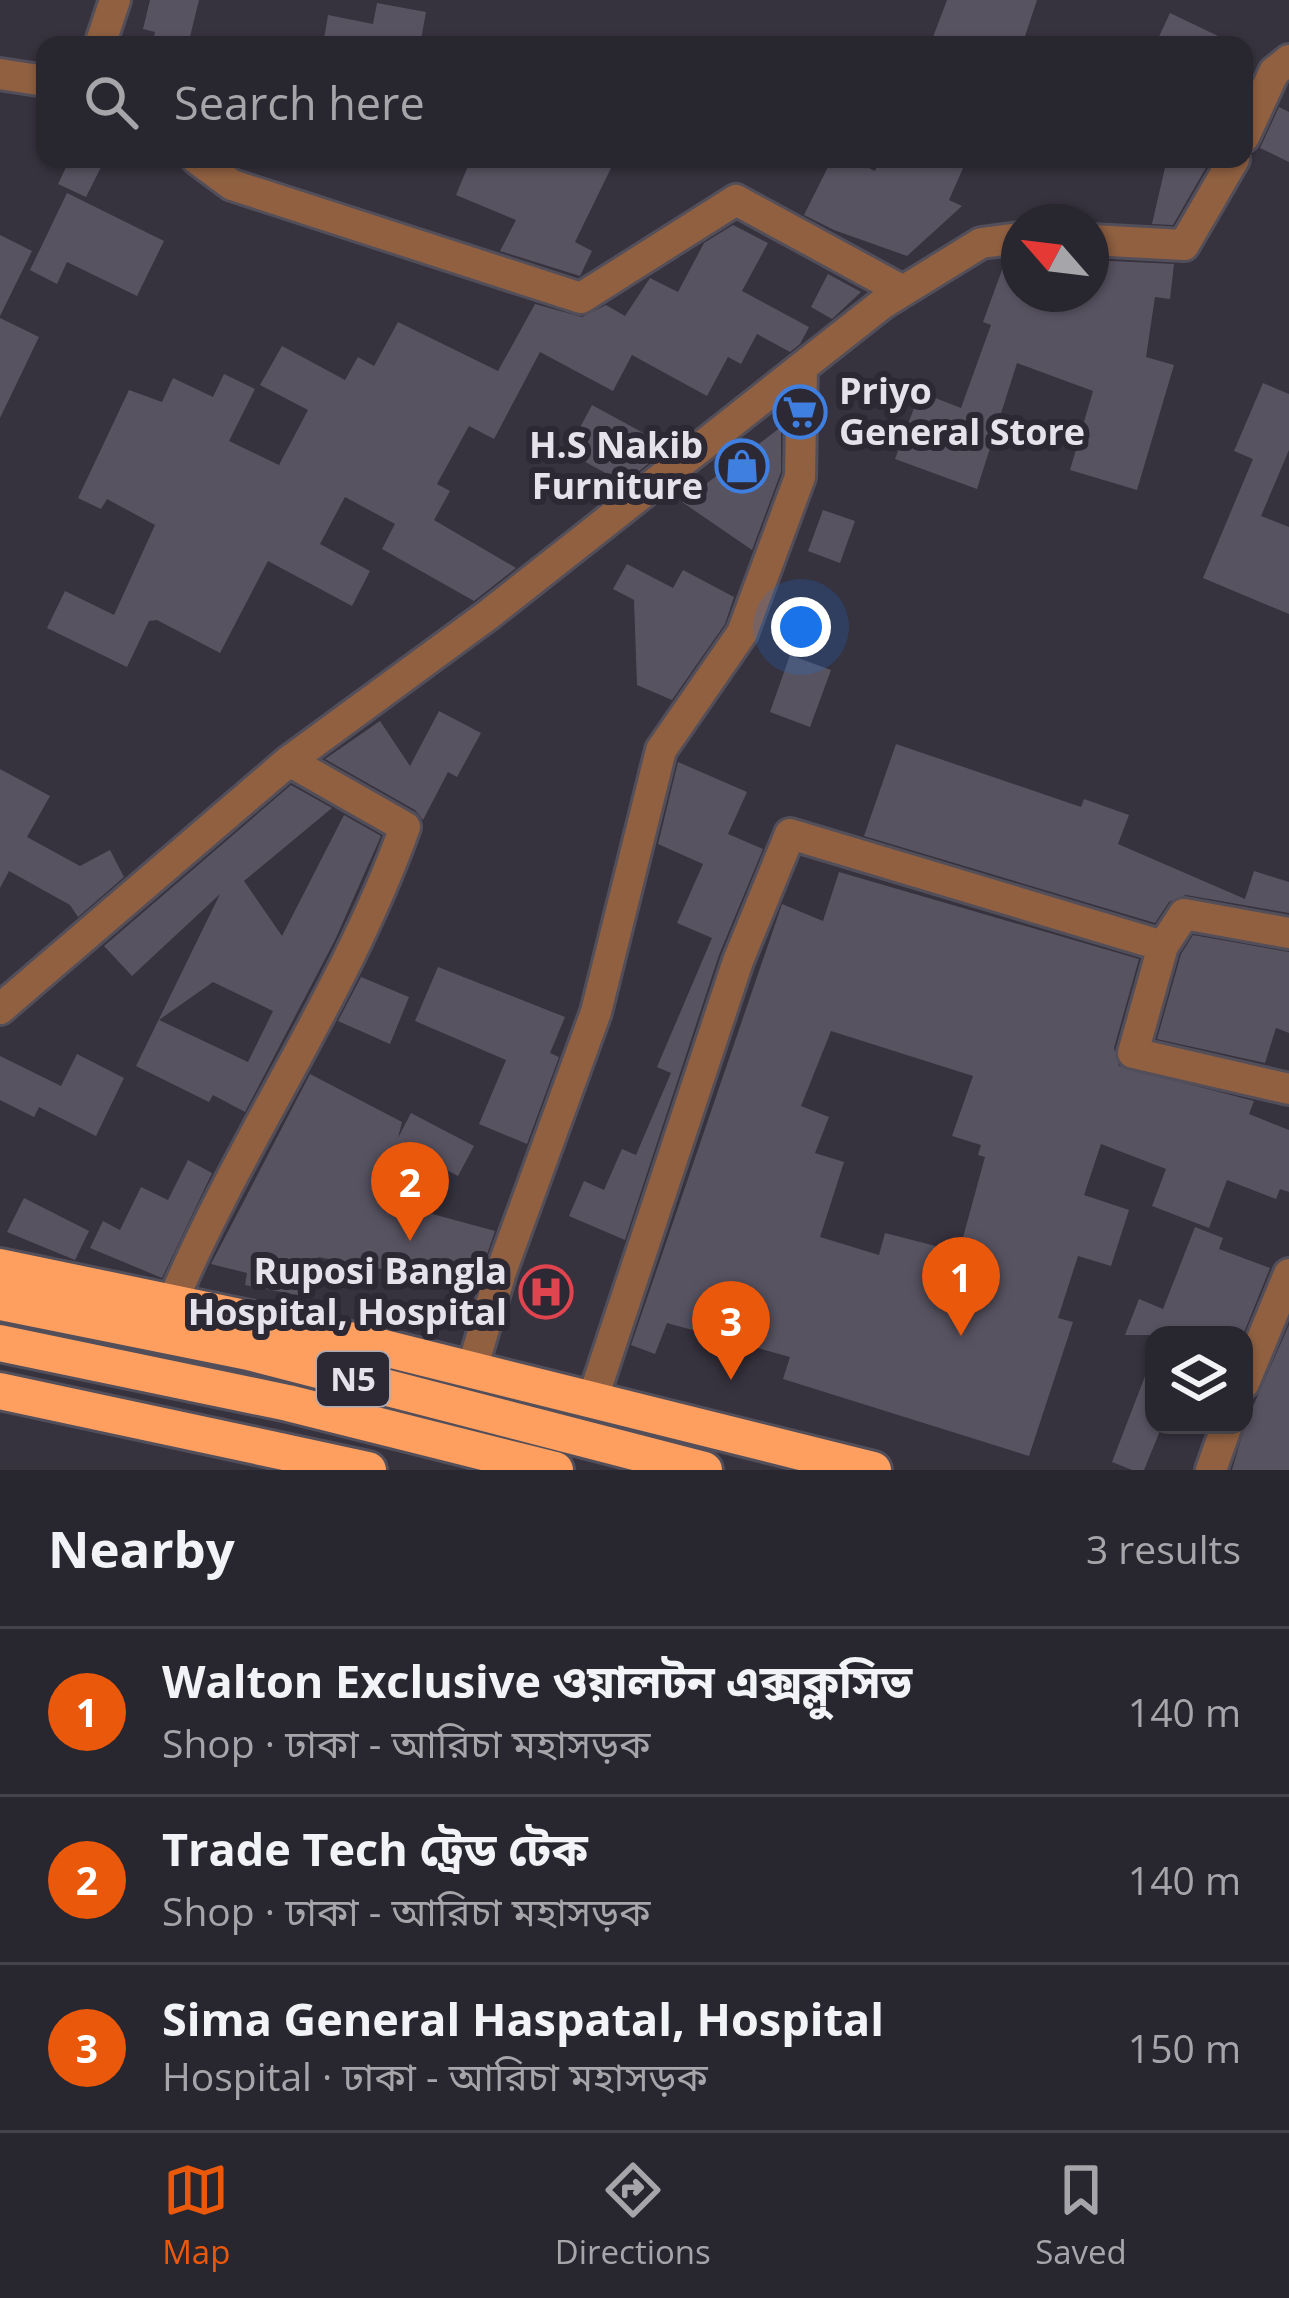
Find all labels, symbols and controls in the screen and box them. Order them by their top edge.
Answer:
search box [36,36,1253,168]
icon: search [78,69,144,135]
text: Search here [174,72,425,133]
north arrow [1001,204,1109,312]
place label: Priyo General Store [839,366,1085,456]
supermarket icon: Priyo General Store [772,384,828,440]
place label: H.S Nakib Furniture [529,420,703,510]
shop icon: H.S Nakib Furniture [714,438,770,494]
your location [771,597,831,657]
pin: 2 [371,1142,449,1241]
pin: 1 [922,1237,1000,1336]
place label: Ruposi Bangla Hospital, Hospital [188,1246,507,1336]
hospital icon: Ruposi Bangla Hospital, Hospital [518,1264,574,1320]
pin: 3 [692,1281,770,1380]
map controls [1145,1326,1253,1434]
button: layers [1145,1326,1253,1434]
road number: N5 [317,1352,389,1406]
text: Nearby [48,1513,235,1583]
text: 3 results [1086,1522,1241,1575]
text: Walton Exclusive ওয়ালটন এক্সক্লুসিভ [162,1650,912,1711]
text: 1 [76,1685,98,1738]
text: 140 m [1128,1685,1241,1738]
text: Shop · ঢাকা - আরিচা মহাসড়ক [162,1716,650,1769]
text: Trade Tech ট্রেড টেক [162,1818,588,1879]
text: 2 [76,1853,98,1906]
text: 140 m [1128,1853,1241,1906]
text: Shop · ঢাকা - আরিচা মহাসড়ক [162,1884,650,1937]
text: Sima General Haspatal, Hospital [162,1988,884,2049]
text: 3 [76,2021,98,2074]
text: 150 m [1128,2021,1241,2074]
text: Hospital · ঢাকা - আরিচা মহাসড়ক [162,2049,708,2102]
tab: Map [162,2157,230,2274]
tab: Directions [555,2157,711,2274]
tab: Saved [1035,2157,1127,2274]

